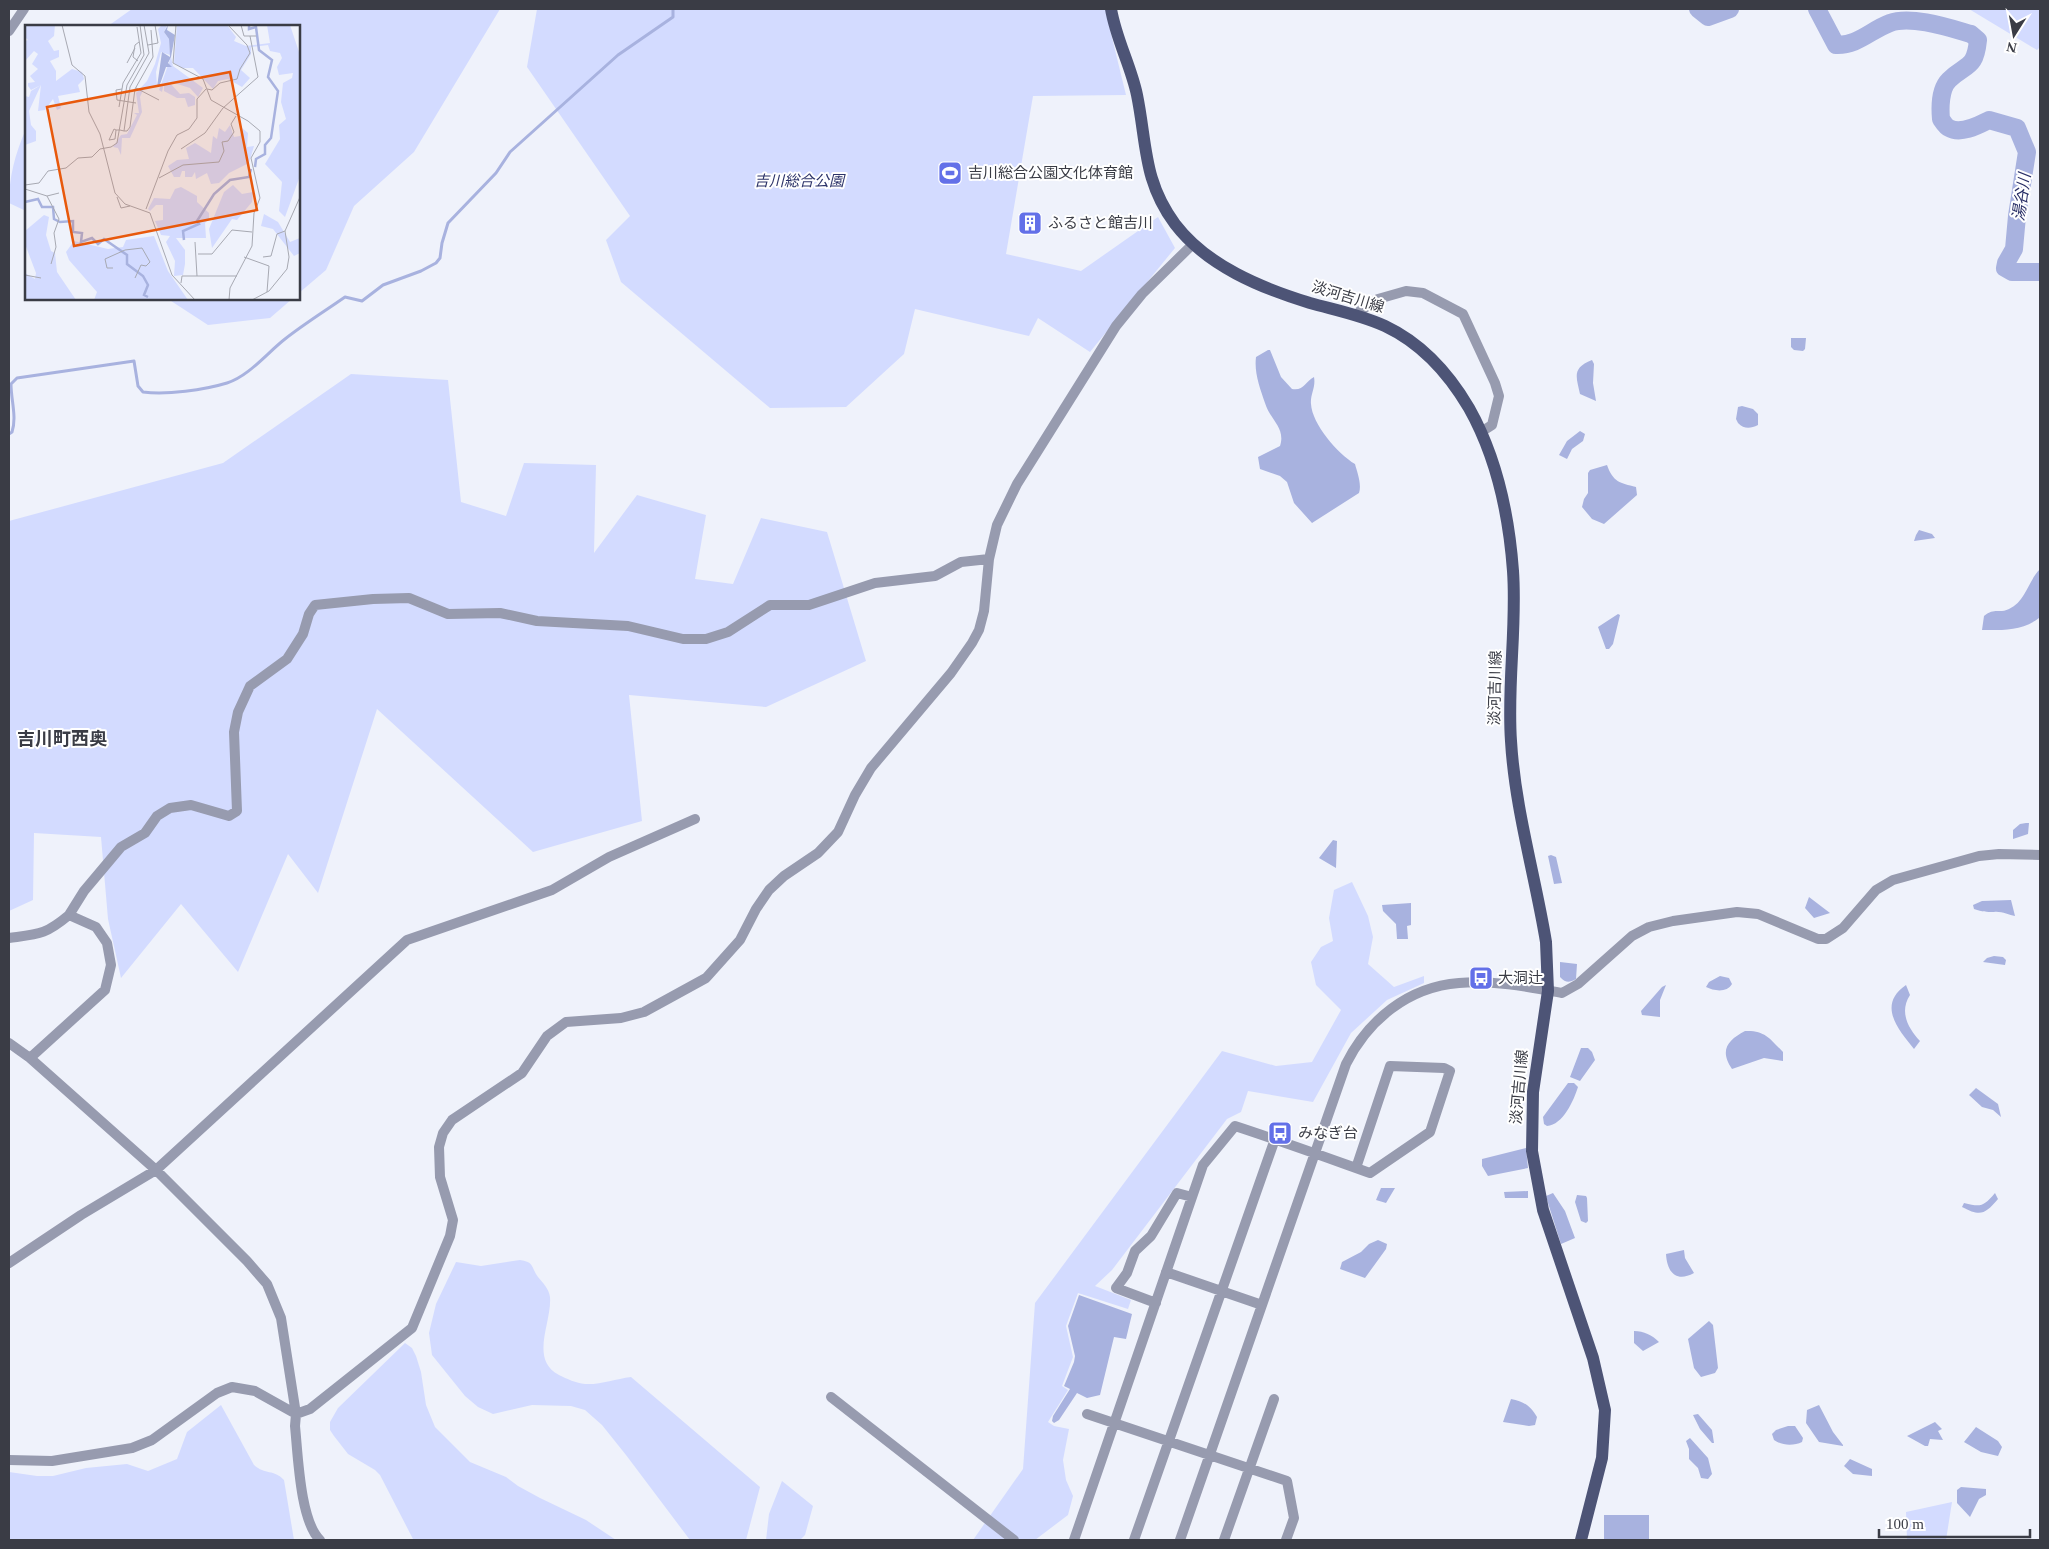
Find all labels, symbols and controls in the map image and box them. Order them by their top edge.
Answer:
north arrow [1989,10,2039,60]
inset map [25,25,300,300]
text: N [2005,39,2018,56]
sports icon: 吉川総合公園文化体育館 [937,160,963,186]
place label: 吉川総合公園文化体育館 [968,165,1133,181]
water label: 湯谷川 [2010,170,2034,222]
park label: 吉川総合公園 [754,173,846,189]
building icon: ふるさと館吉川 [1017,210,1043,236]
place label: ふるさと館吉川 [1048,215,1153,231]
street label: 淡河吉川線 [1310,278,1386,316]
street label: 淡河吉川線 [1486,650,1504,726]
district label: 吉川町西奥 [17,729,107,749]
bus stop icon: 大洞辻 [1468,965,1494,991]
place label: 大洞辻 [1498,970,1543,986]
street label: 淡河吉川線 [1508,1049,1530,1125]
bus stop icon: みなぎ台 [1267,1120,1293,1146]
place label: みなぎ台 [1298,1125,1358,1141]
scale bar [1879,1506,2030,1538]
text: 100 m [1886,1516,1924,1532]

